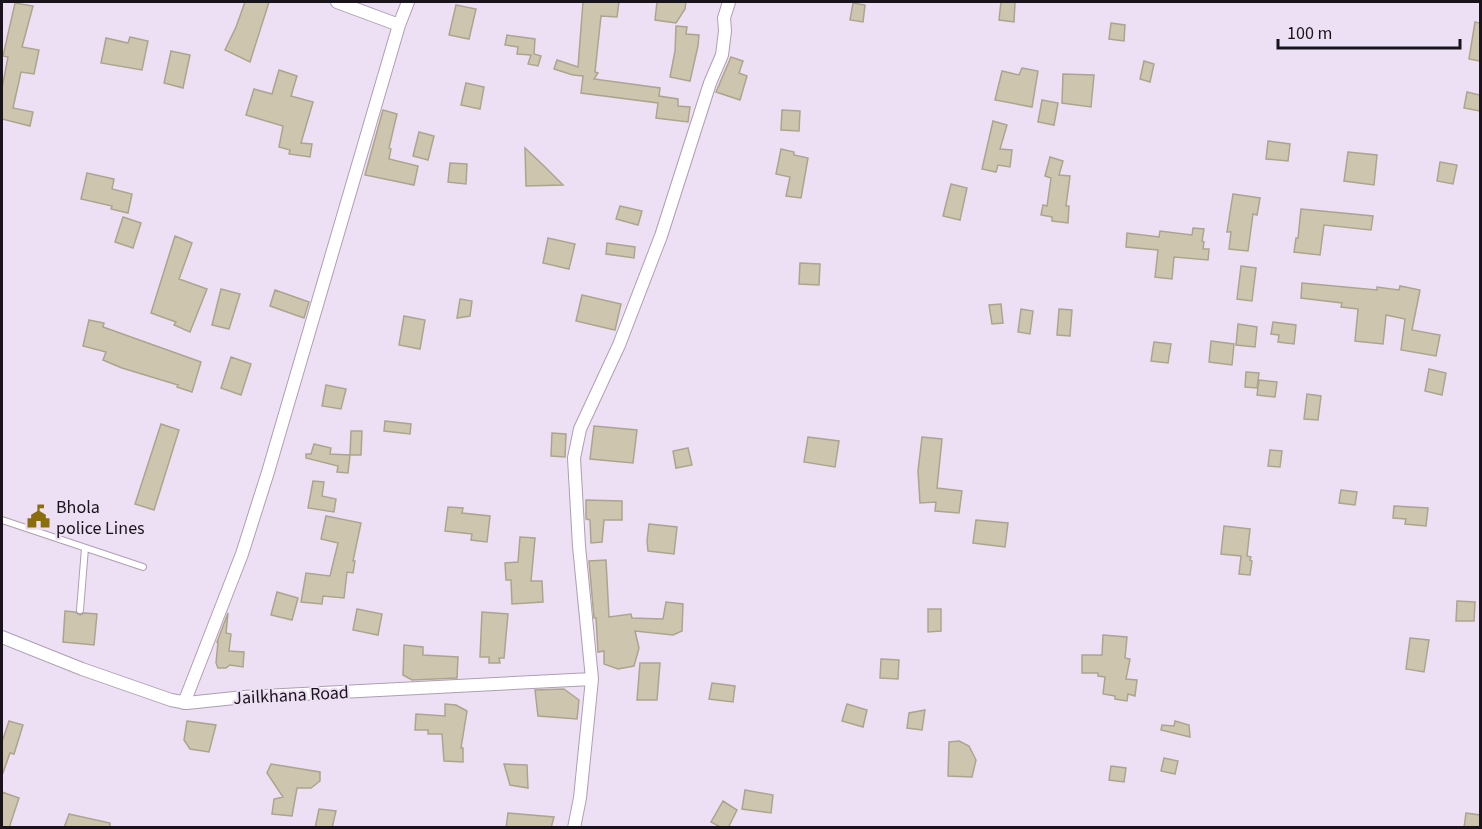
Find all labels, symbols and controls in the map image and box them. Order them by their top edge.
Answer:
scale bar [1278,12,1460,50]
text: 100 m [1287,21,1332,46]
place label: Bhola police Lines [56,495,145,541]
public building icon: Bhola police Lines [25,504,51,530]
street label: Jailkhana Road [233,680,349,711]

